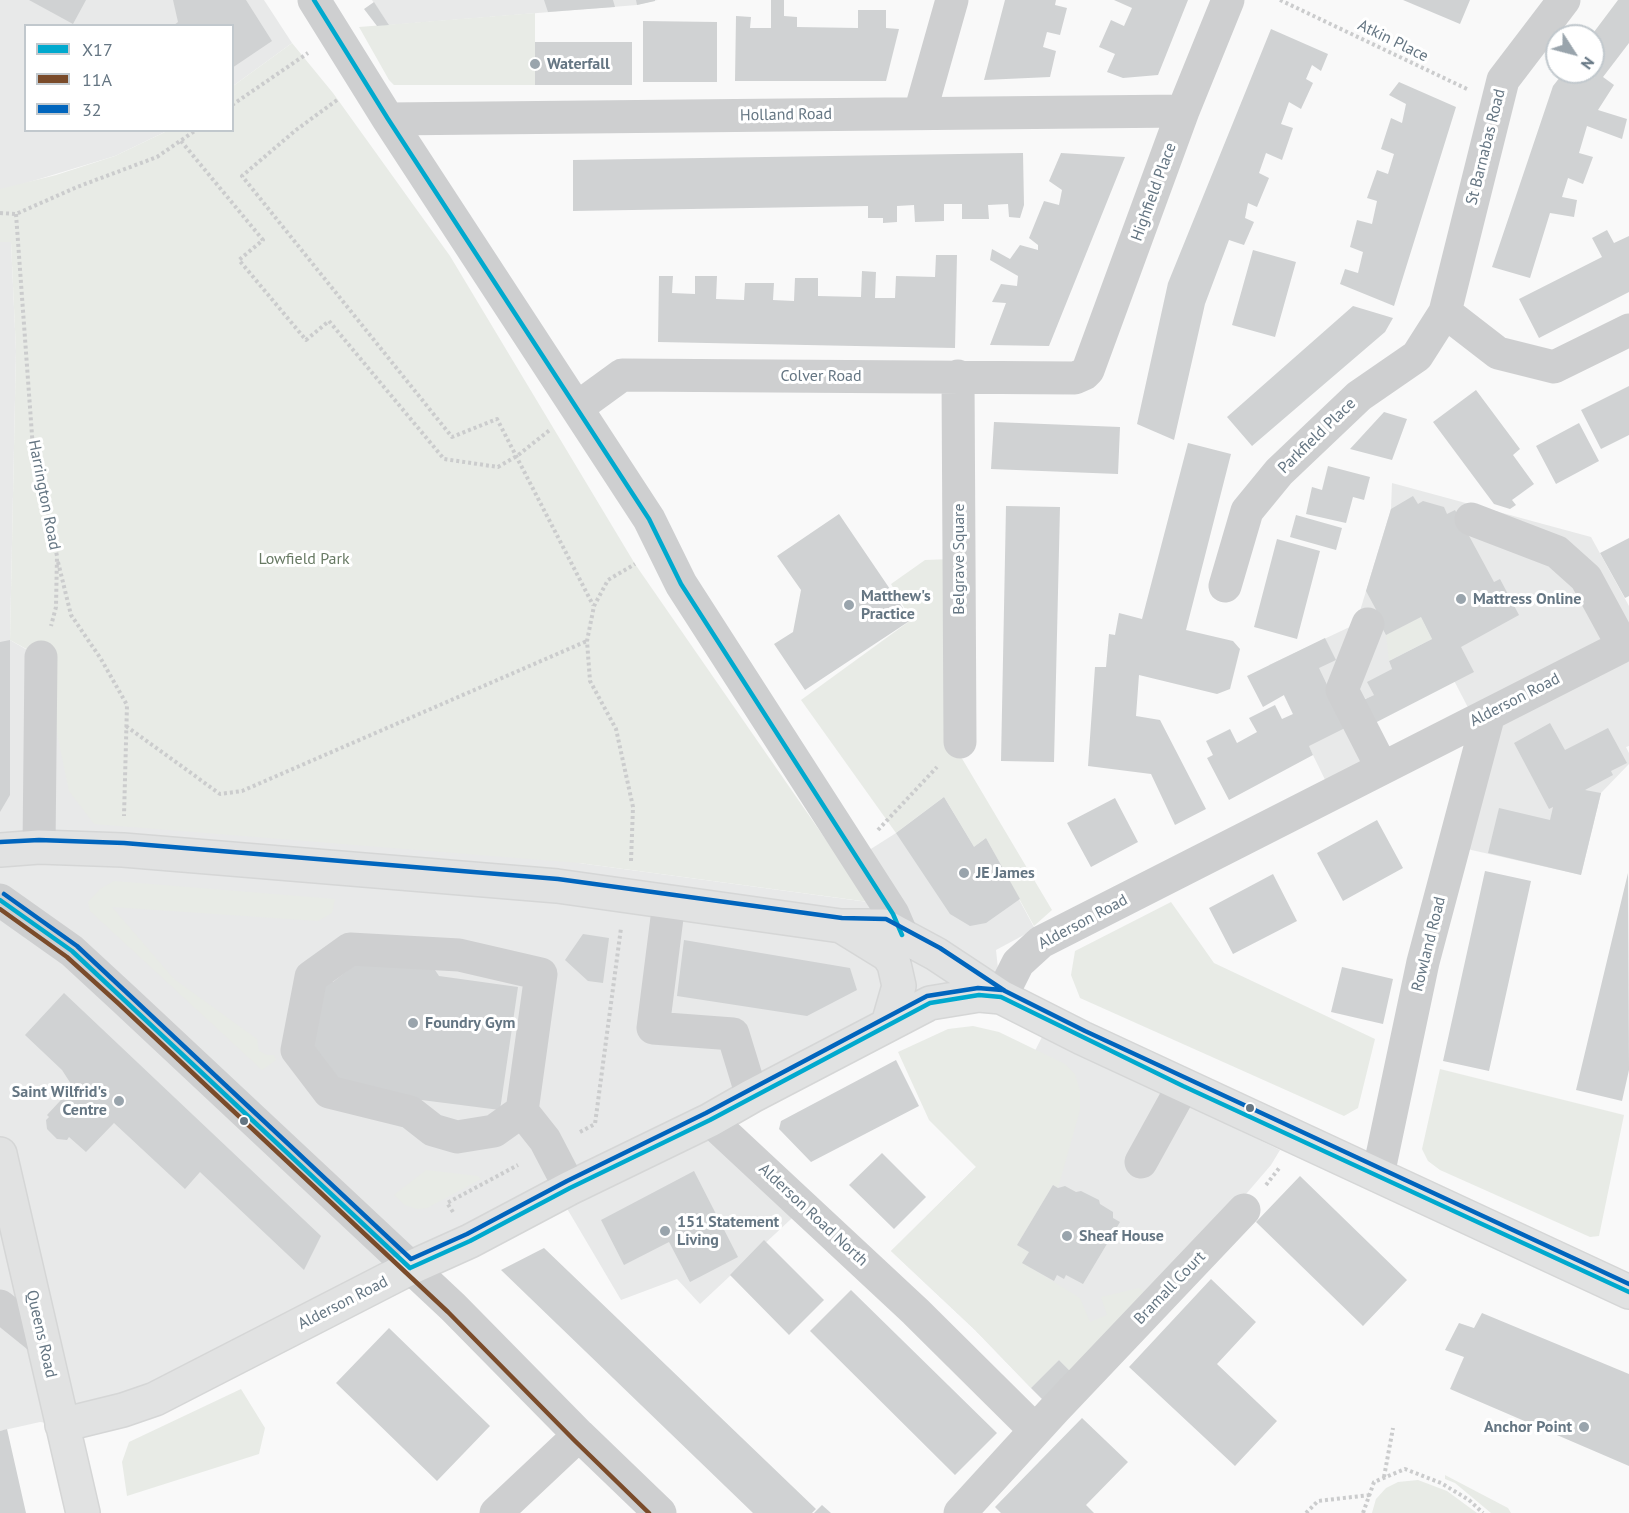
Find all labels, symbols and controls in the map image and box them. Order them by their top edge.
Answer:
street label: Atkin Place [1355,16,1431,66]
legend [24,24,234,132]
north arrow [1545,24,1605,84]
text: X17 [82,38,113,61]
text: N [1577,53,1599,74]
place label: Waterfall [547,54,610,74]
marker: Waterfall [528,57,542,71]
text: 11A [82,68,112,91]
street label: St Barnabas Road [1462,87,1510,207]
text: 32 [82,98,102,121]
street label: Holland Road [740,105,832,125]
street label: Highfield Place [1127,140,1181,244]
street label: Colver Road [780,366,862,386]
street label: Parkfield Place [1274,394,1360,478]
street label: Harrington Road [24,438,64,552]
street label: Belgrave Square [949,503,969,615]
park label: Lowfield Park [258,549,350,569]
place label: Matthew's Practice [861,586,931,624]
place label: Mattress Online [1473,589,1581,609]
marker: Mattress Online [1454,592,1468,606]
marker: Matthew's Practice [842,598,856,612]
street label: Alderson Road [1467,669,1563,731]
place label: JE James [976,863,1035,883]
marker: JE James [957,866,971,880]
street label: Alderson Road [1035,890,1131,954]
street label: Rowland Road [1408,895,1450,993]
place label: Foundry Gym [425,1013,515,1033]
marker: Foundry Gym [406,1016,420,1030]
place label: Saint Wilfrid's Centre [12,1082,107,1120]
marker: Saint Wilfrid's Centre [112,1094,126,1108]
unlabelled marker [1244,1102,1256,1114]
unlabelled marker [238,1115,250,1127]
street label: Alderson Road North [754,1160,872,1270]
place label: 151 Statement Living [677,1212,779,1250]
marker: 151 Statement Living [658,1224,672,1238]
place label: Sheaf House [1079,1226,1164,1246]
marker: Sheaf House [1060,1229,1074,1243]
street label: Bramall Court [1130,1247,1210,1329]
street label: Alderson Road [295,1272,391,1334]
street label: Queens Road [22,1288,60,1380]
place label: Anchor Point [1484,1417,1572,1437]
marker: Anchor Point [1577,1420,1591,1434]

